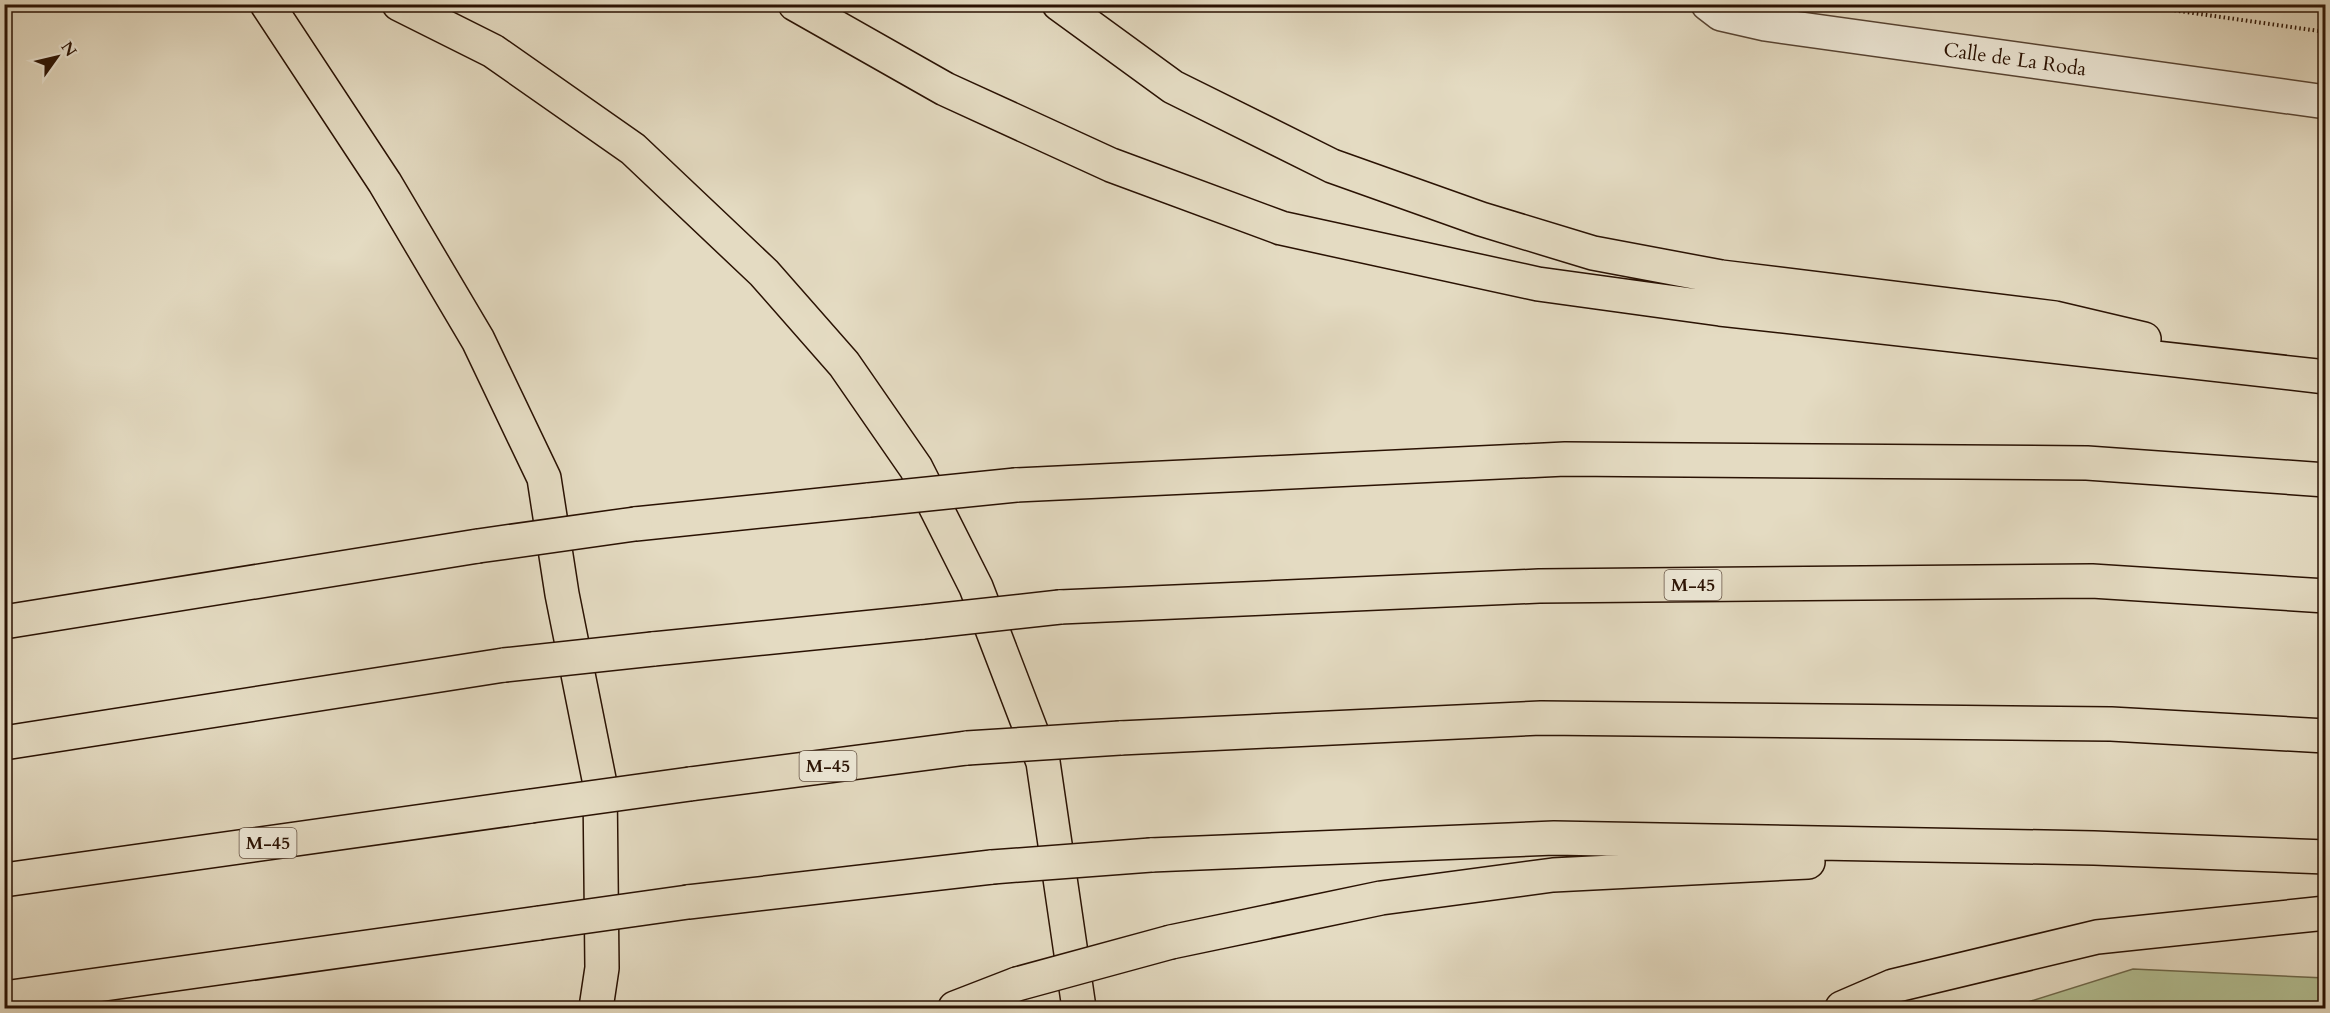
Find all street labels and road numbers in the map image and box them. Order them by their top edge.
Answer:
street label: Calle de La Roda [1942,35,2089,82]
road number: M-45 [1664,570,1722,600]
road number: M-45 [800,751,856,781]
road number: M-45 [240,828,296,858]

